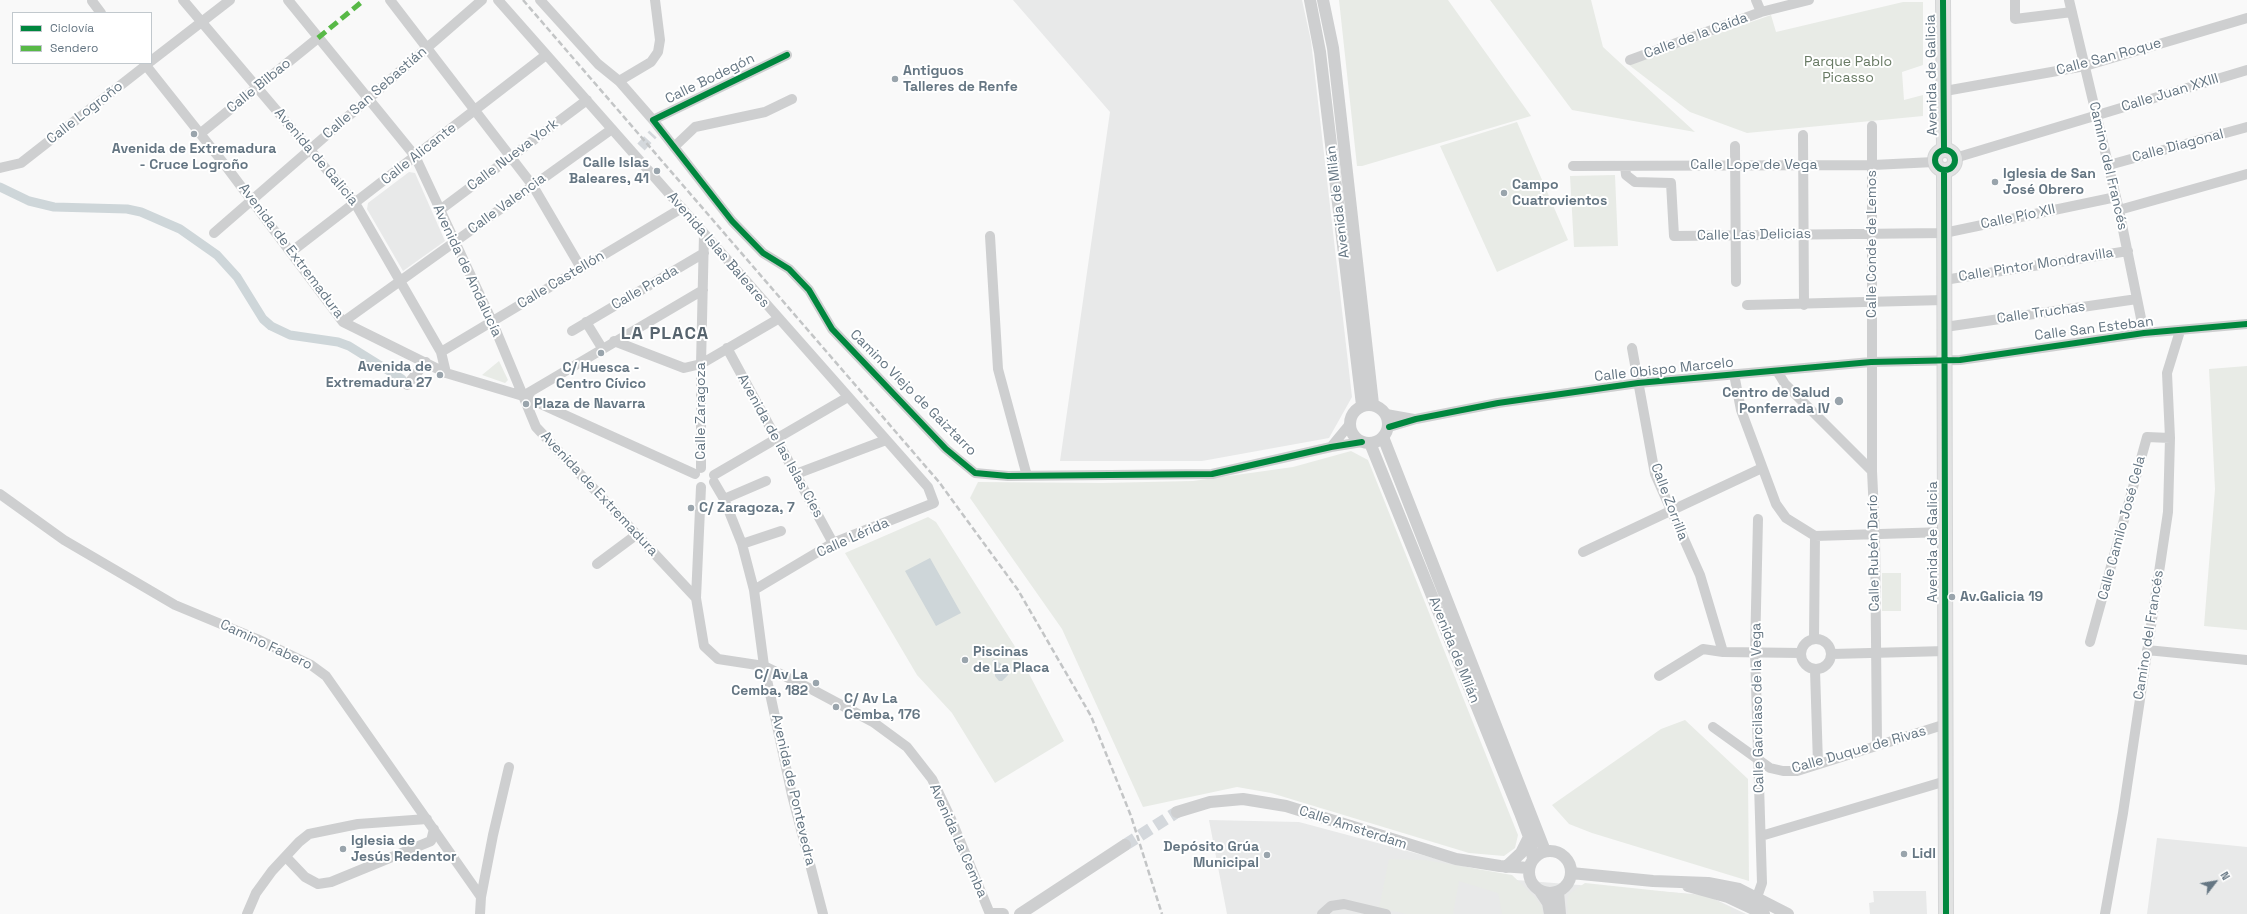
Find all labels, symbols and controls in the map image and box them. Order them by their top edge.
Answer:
street label: Calle de la Caída [1642,9,1750,63]
legend [12,12,152,64]
street label: Avenida de Galicia [1923,14,1941,136]
text: Ciclovía [50,20,94,36]
street label: Calle San Roque [2055,35,2163,79]
text: Sendero [50,40,98,56]
street label: Calle San Sebastián [320,43,430,143]
street label: Calle Bodegón [663,50,757,108]
park label: Parque Pablo Picasso [1804,54,1892,86]
street label: Calle Bilbao [224,55,294,117]
place label: Antiguos Talleres de Renfe [903,63,1018,96]
street label: Calle Juan XXIII [2119,70,2221,116]
marker: Antiguos Talleres de Renfe [890,74,900,84]
street label: Calle Logroño [44,78,126,148]
street label: Camino del Francés [2085,100,2131,232]
street label: Avenida de Galicia [270,105,362,209]
street label: Calle Nueva York [464,115,562,195]
street label: Calle Alicante [378,119,460,189]
street label: Calle Diagonal [2130,126,2226,166]
marker: Avenida de Extremadura - Cruce Logroño [189,129,199,139]
place label: Avenida de Extremadura - Cruce Logroño [112,141,276,174]
street label: Avenida de Milán [1323,145,1353,259]
place label: Calle Islas Baleares, 41 [569,155,649,188]
street label: Calle Lope de Vega [1690,157,1818,173]
marker: Calle Islas Baleares, 41 [652,166,662,176]
place label: Iglesia de San José Obrero [2003,166,2096,198]
street label: Calle Valencia [465,170,549,238]
street label: Calle Conde de Lemos [1864,170,1880,318]
place label: Campo Cuatrovientos [1512,177,1607,210]
marker: Iglesia de San José Obrero [1990,177,2000,187]
street label: Avenida de Extremadura [235,180,347,322]
marker: Campo Cuatrovientos [1499,188,1509,198]
street label: Avenida Islas Baleares [663,189,773,311]
street label: Calle Pío XII [1979,201,2057,233]
street label: Avenida de Andalucía [429,202,505,340]
street label: Calle Las Delicias [1697,226,1811,244]
street label: Calle Pintor Mondravilla [1957,244,2115,286]
street label: Calle Castellón [514,247,608,313]
street label: Calle Prada [609,262,681,314]
street label: Calle Truchas [1996,298,2086,328]
street label: Calle San Esteban [2034,313,2154,345]
district label: LA PLACA [621,323,709,345]
street label: Camino Viejo de Gaiztarro [846,326,980,460]
marker: C/ Huesca - Centro Cívico [596,348,606,358]
street label: Calle Obispo Marcelo [1593,354,1735,386]
place label: Avenida de Extremadura 27 [326,359,432,392]
place label: C/ Huesca - Centro Cívico [556,360,646,392]
street label: Calle Zaragoza [693,362,709,460]
marker: Avenida de Extremadura 27 [435,370,445,380]
street label: Avenida de las Islas Cíes [734,371,826,521]
place label: Centro de Salud Ponferrada IV [1722,385,1830,418]
marker: Centro de Salud Ponferrada IV [1833,395,1845,407]
place label: Plaza de Navarra [534,396,645,412]
marker: Plaza de Navarra [521,399,531,409]
street label: Avenida de Extremadura [537,428,661,560]
street label: Calle Camilo José Cela [2095,454,2149,602]
street label: Calle Zorrilla [1647,461,1691,543]
street label: Avenida de Galicia [1925,481,1941,603]
street label: Calle Rubén Darío [1865,494,1883,612]
place label: C/ Zaragoza, 7 [699,500,795,516]
marker: C/ Zaragoza, 7 [686,503,696,513]
street label: Calle Lérida [814,515,892,561]
street label: Camino del Francés [2130,569,2168,701]
place label: Av.Galicia 19 [1960,589,2043,605]
marker: Av.Galicia 19 [1947,592,1957,602]
street label: Avenida de Milán [1425,594,1483,706]
street label: Camino Fabero [217,616,315,674]
street label: Calle Garcilaso de la Vega [1748,623,1768,793]
place label: Piscinas de La Placa [973,644,1049,676]
marker: Piscinas de La Placa [960,655,970,665]
place label: C/ Av La Cemba, 182 [731,667,808,700]
marker: C/ Av La Cemba, 182 [811,678,821,688]
place label: C/ Av La Cemba, 176 [844,691,920,724]
marker: C/ Av La Cemba, 176 [831,702,841,712]
street label: Avenida de Pontevedra [767,713,819,867]
street label: Calle Duque de Rivas [1790,723,1928,777]
street label: Avenida La Cemba [925,782,991,900]
street label: Calle Amsterdam [1297,803,1409,853]
place label: Iglesia de Jesús Redentor [351,833,457,866]
place label: Depósito Grúa Municipal [1163,839,1259,872]
marker: Iglesia de Jesús Redentor [338,844,348,854]
place label: Lidl [1912,846,1936,862]
marker: Lidl [1899,849,1909,859]
marker: Depósito Grúa Municipal [1262,850,1272,860]
north arrow [2195,862,2235,902]
text: N [2217,869,2233,883]

